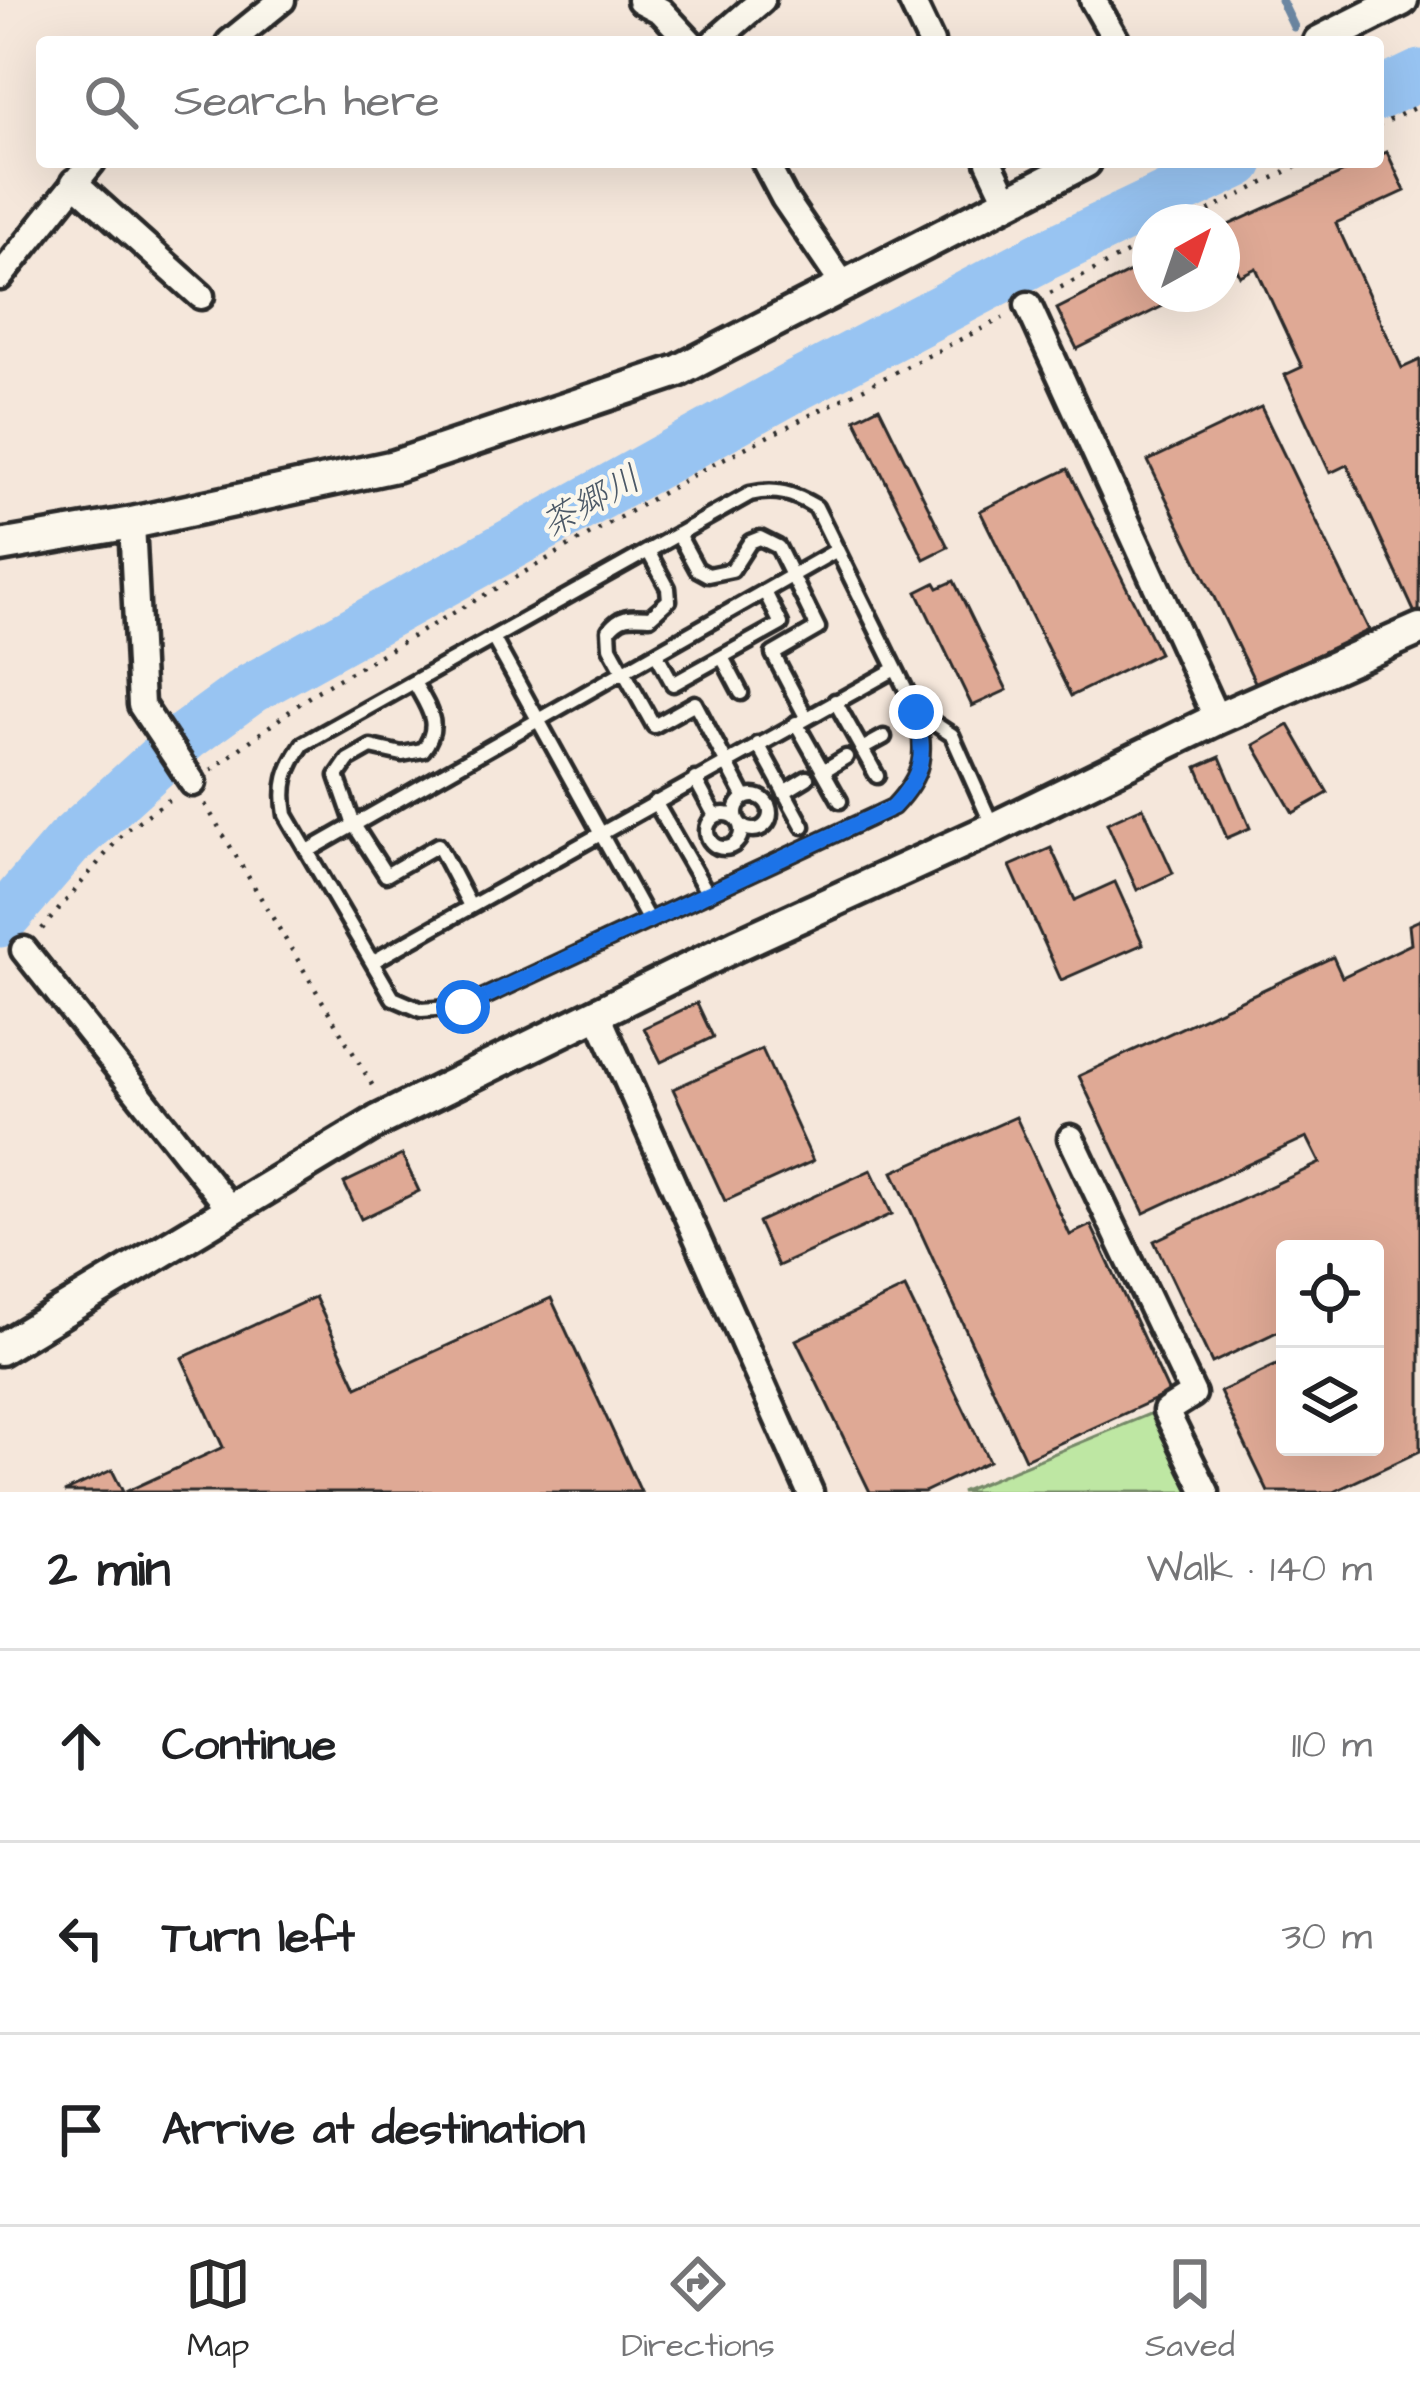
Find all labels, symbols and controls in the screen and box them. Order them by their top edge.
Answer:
search box [36,36,1384,168]
icon: search [78,69,144,135]
text: Search here [174,71,440,133]
north arrow [1132,204,1240,312]
water label: 茶郷川 [532,454,651,551]
route end [889,685,943,739]
route start [436,980,490,1034]
map controls [1276,1240,1384,1456]
button: locate [1276,1240,1384,1348]
button: layers [1276,1348,1384,1456]
text: 2 min [48,1535,171,1606]
text: Walk · 140 m [1147,1543,1372,1597]
icon: ahead [48,1713,114,1779]
text: Continue [162,1715,336,1777]
text: 110 m [1291,1719,1372,1773]
icon: left [48,1905,114,1971]
text: Turn left [162,1907,355,1969]
text: 30 m [1282,1911,1372,1965]
icon: arrive [48,2097,114,2163]
text: Arrive at destination [162,2099,585,2161]
tab: Map [185,2251,251,2369]
tab: Directions [621,2251,775,2369]
tab: Saved [1145,2251,1235,2369]

